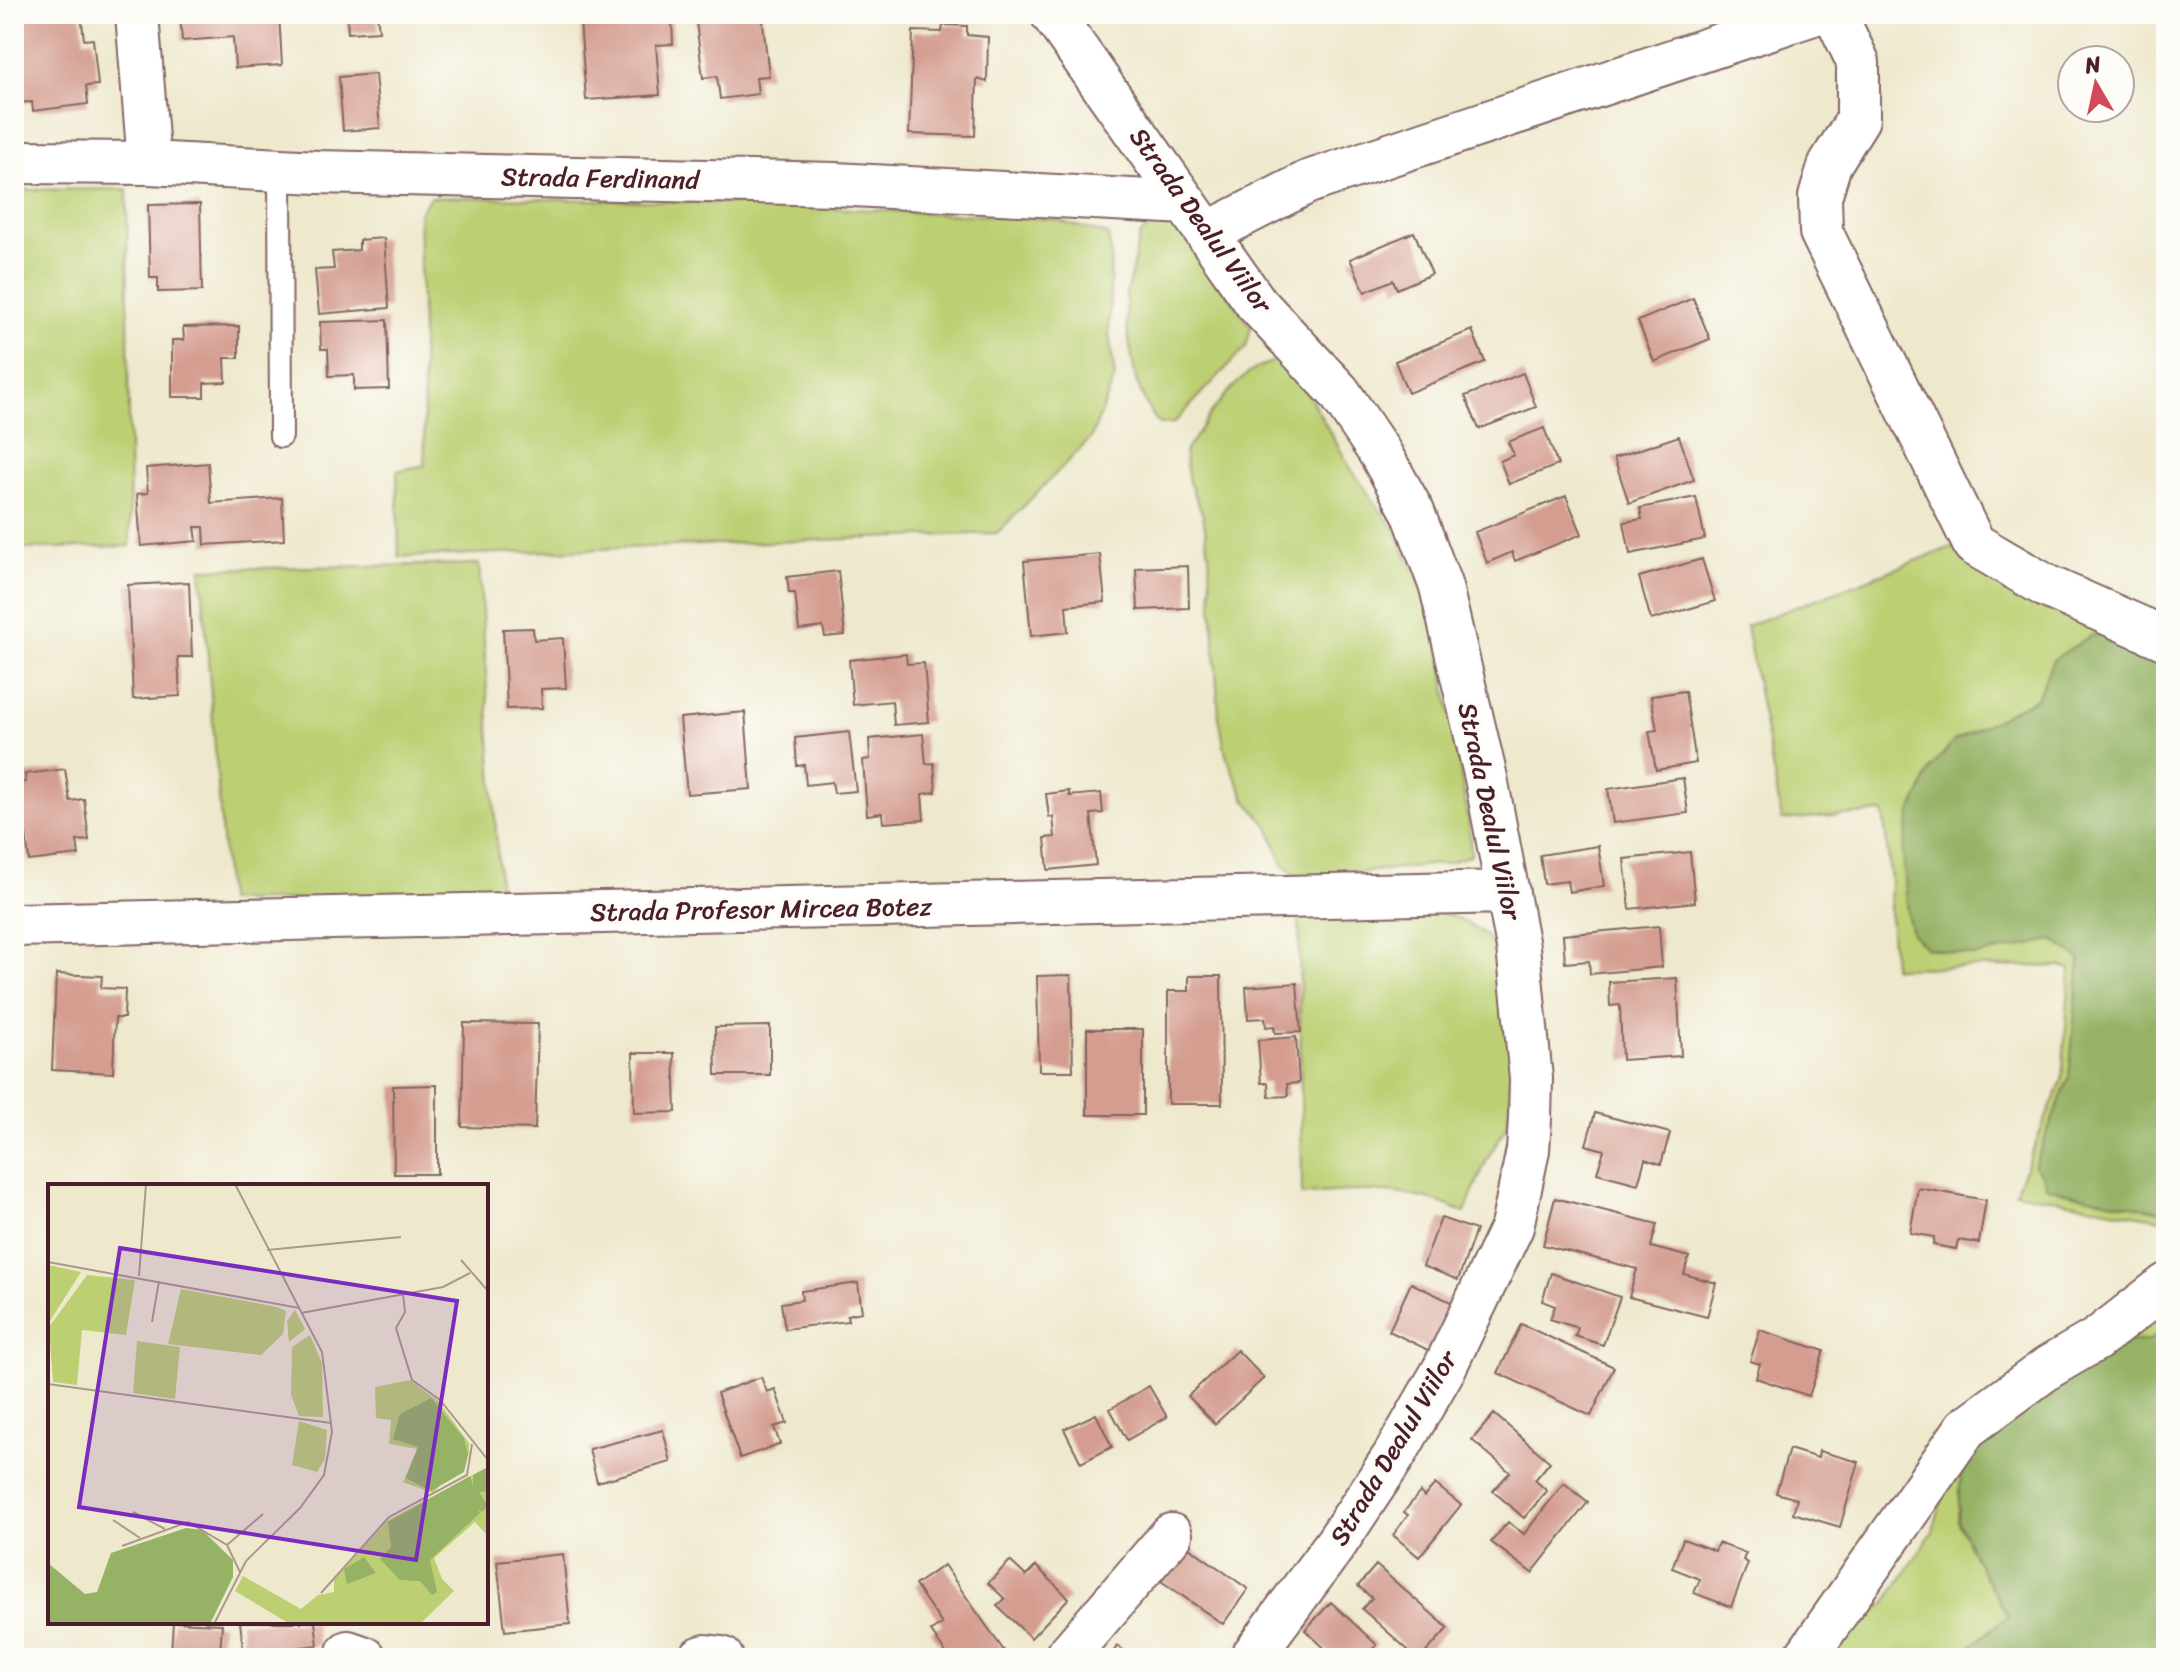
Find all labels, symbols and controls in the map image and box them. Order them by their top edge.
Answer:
north arrow [2056,44,2136,124]
text: N [2081,44,2104,85]
street label: Strada Dealul Viilor [1117,117,1285,324]
street label: Strada Ferdinand [501,153,702,203]
street label: Strada Dealul Viilor [1445,698,1536,925]
street label: Strada Profesor Mircea Botez [590,883,933,935]
inset map [48,1184,488,1624]
street label: Strada Dealul Viilor [1316,1340,1470,1555]

